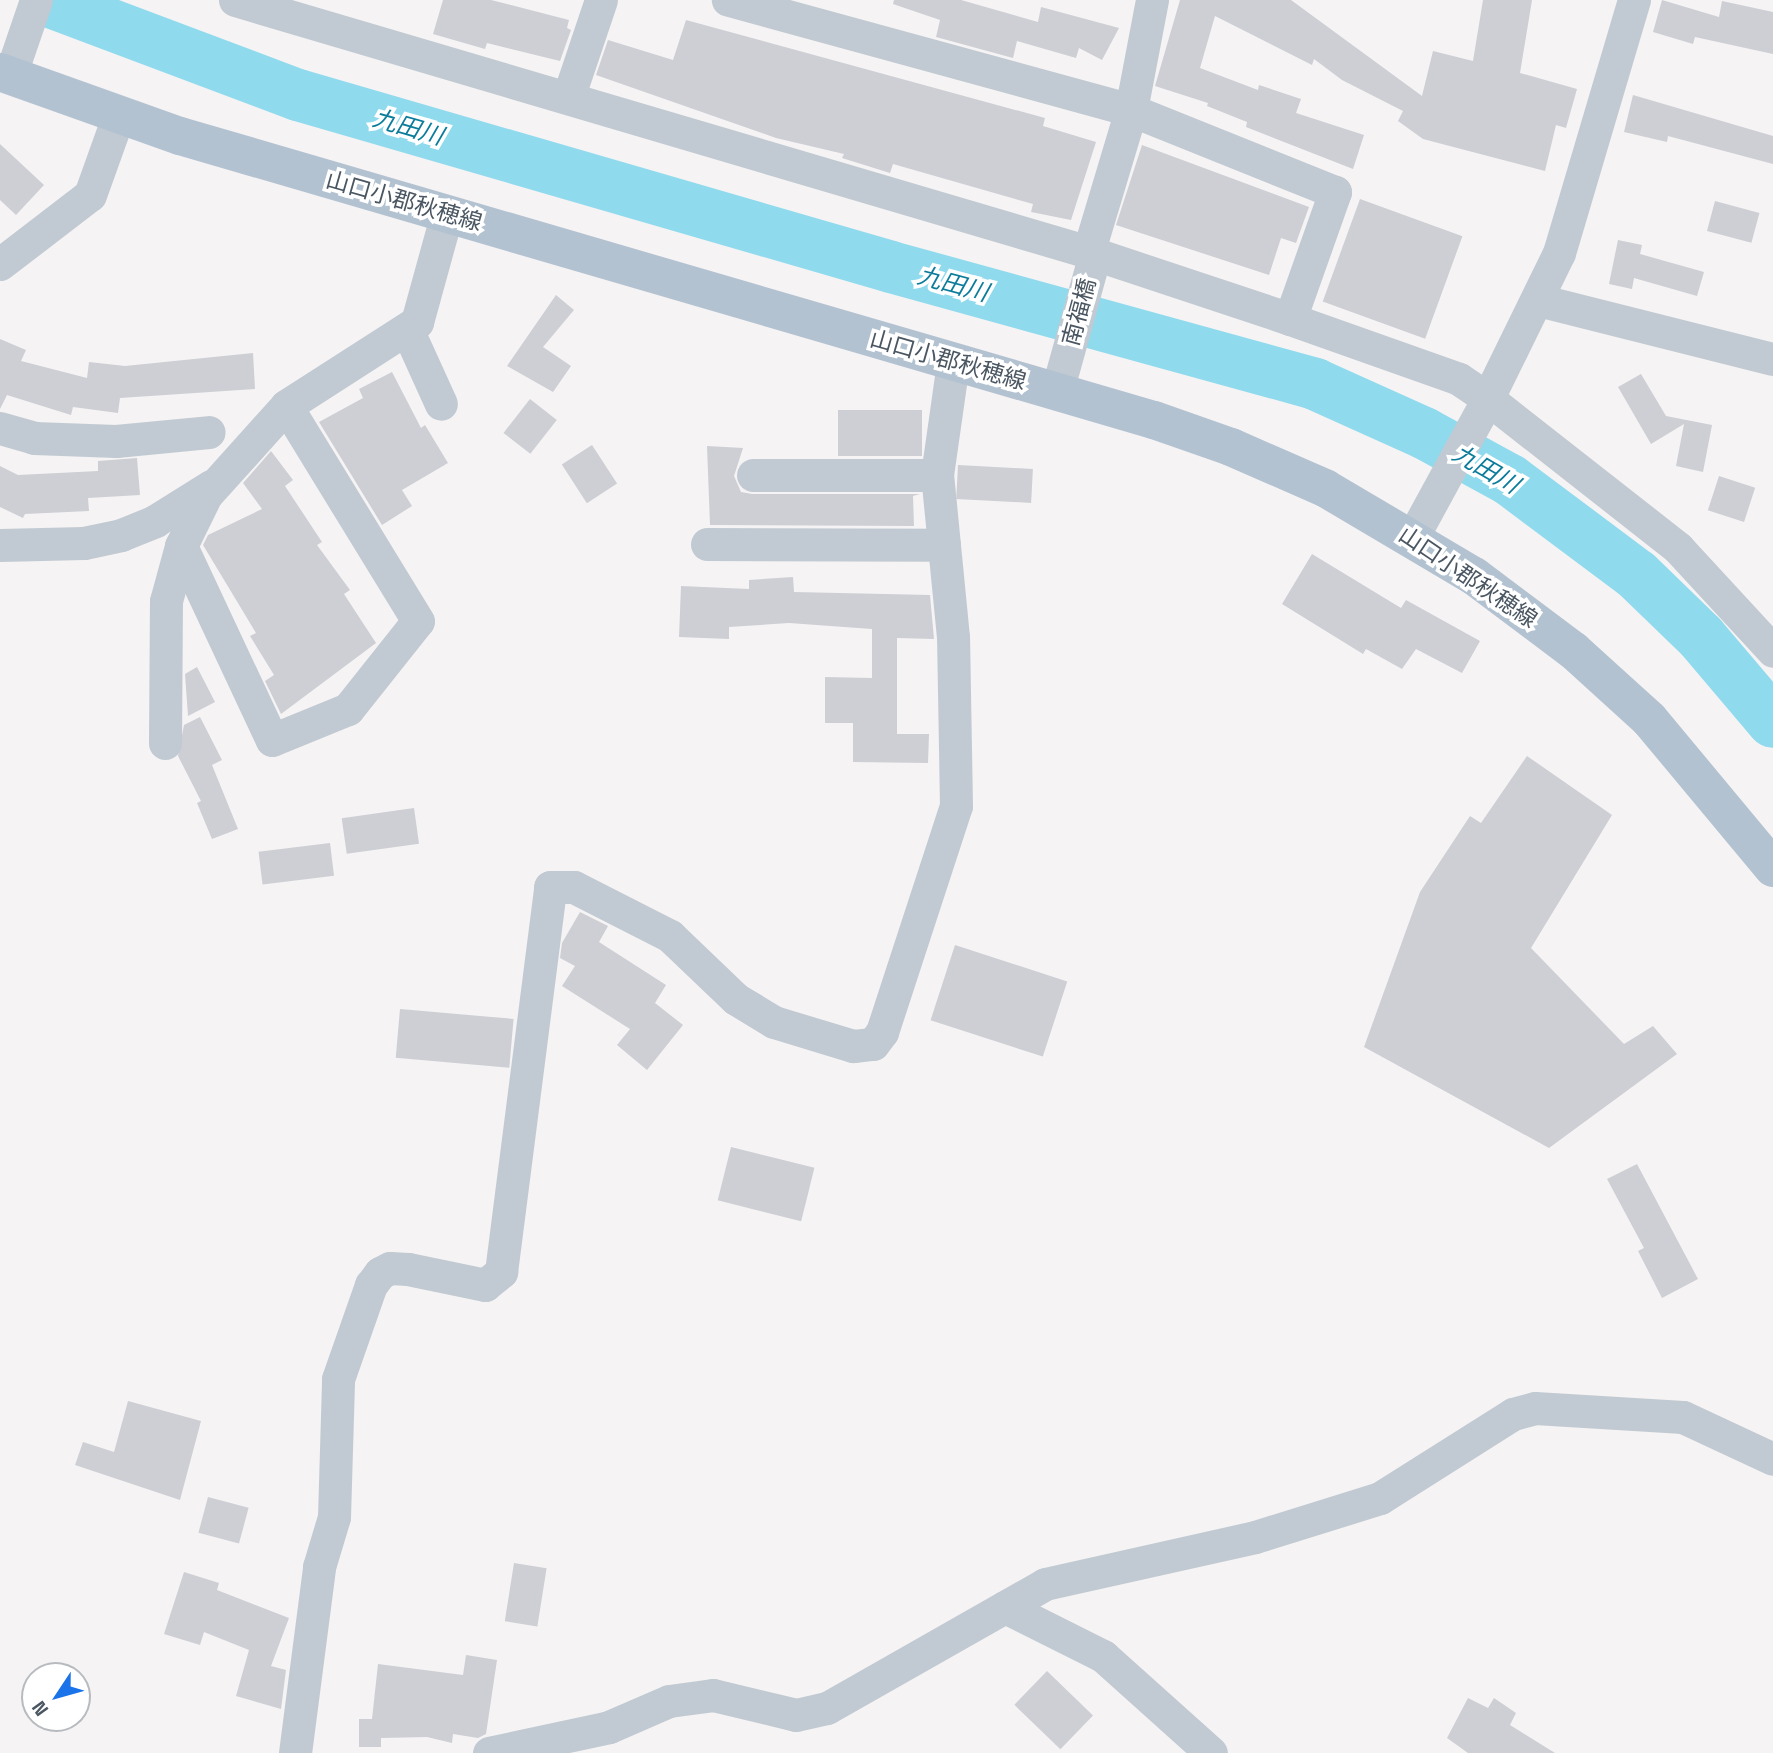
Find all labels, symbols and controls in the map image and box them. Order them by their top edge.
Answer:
water label: 九田川 [369,103,447,151]
street label: 山口小郡秋穂線 [323,166,485,236]
water label: 九田川 [914,261,992,307]
street label: 南福橋 [1057,275,1101,349]
street label: 山口小郡秋穂線 [867,325,1029,395]
water label: 九田川 [1448,439,1524,499]
street label: 山口小郡秋穂線 [1394,521,1542,633]
north arrow [21,1662,91,1732]
text: N [26,1696,54,1721]

